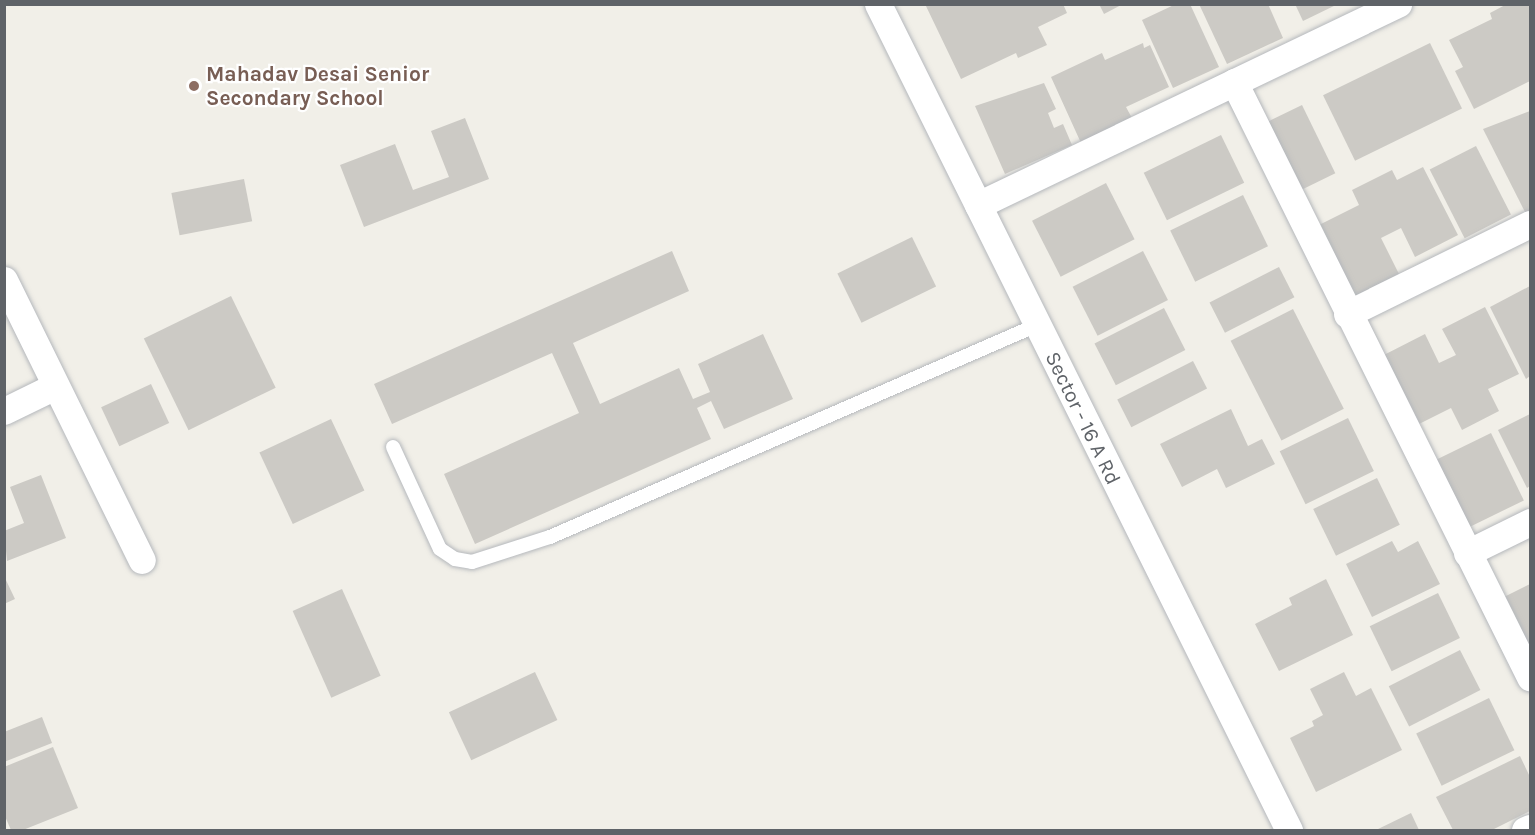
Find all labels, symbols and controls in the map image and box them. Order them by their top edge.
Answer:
place label: Mahadav Desai Senior Secondary School [206,61,429,111]
marker: Mahadav Desai Senior Secondary School [187,79,201,93]
street label: Sector - 16 A Rd [1040,347,1126,489]

